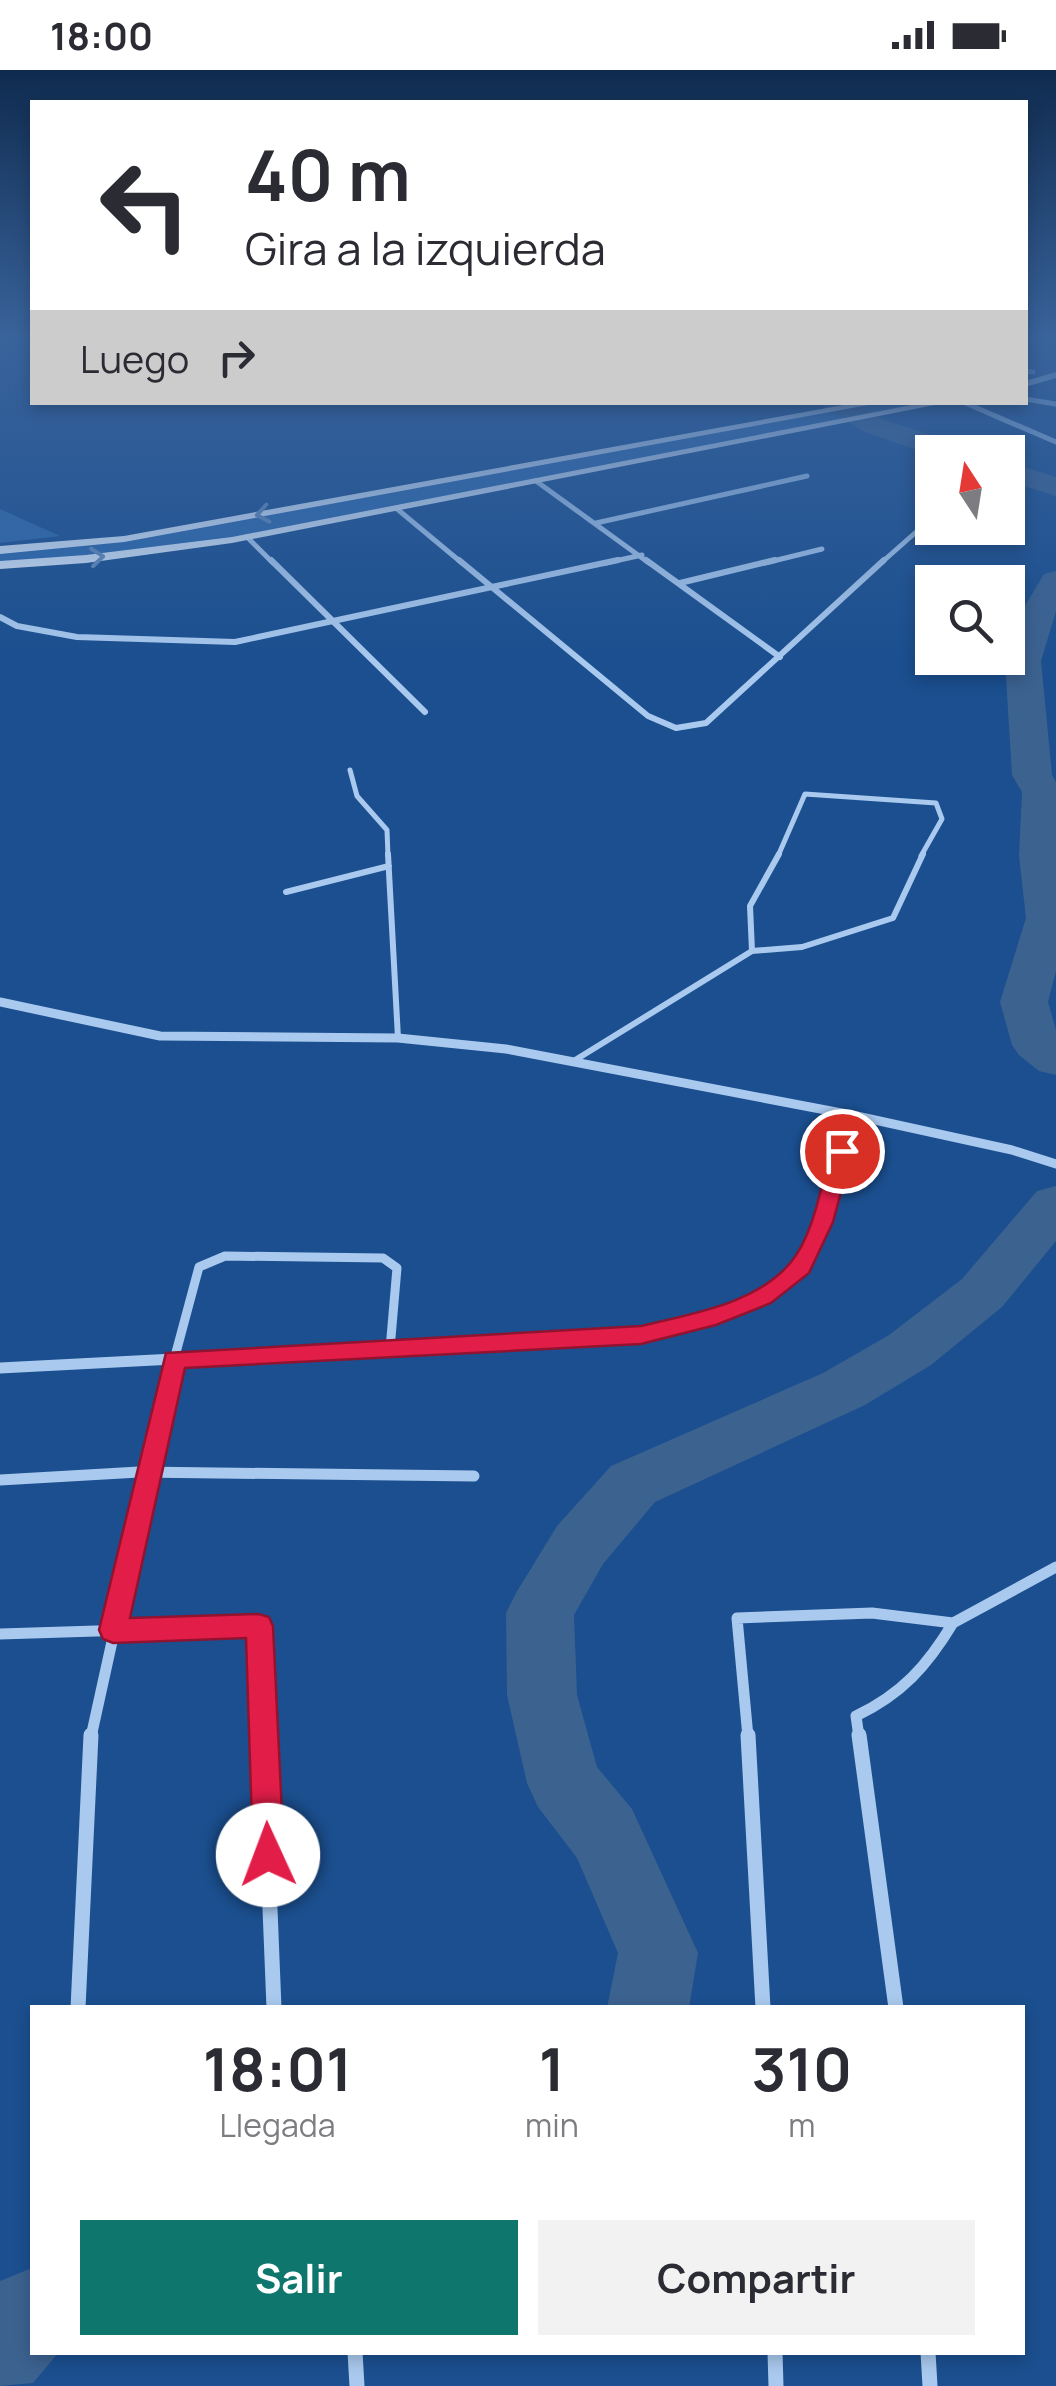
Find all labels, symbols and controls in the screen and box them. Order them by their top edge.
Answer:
text: 18:00 [50,9,153,61]
text: 40 m [245,126,411,222]
icon: left [80,140,210,270]
text: Gira a la izquierda [245,217,606,279]
icon: right [209,330,264,385]
text: Luego [80,332,189,384]
north arrow [915,435,1025,545]
map controls [915,435,1025,675]
one-way arrow [255,503,272,524]
one-way arrow [90,547,106,568]
button: search [915,565,1025,675]
pin [800,1109,885,1194]
icon: arrive [815,1124,870,1179]
position arrow [216,1803,320,1907]
text: 18:01 [203,2027,352,2109]
text: 1 [539,2027,565,2109]
text: 310 [752,2027,852,2109]
text: Llegada [220,2103,336,2147]
text: min [525,2103,579,2147]
text: m [788,2103,815,2147]
button: Salir [80,2220,518,2335]
button: Compartir [538,2220,975,2335]

